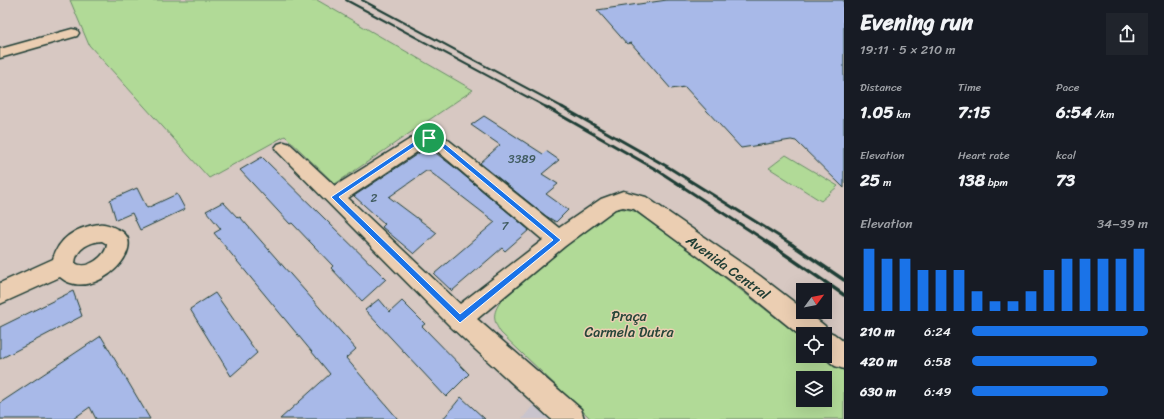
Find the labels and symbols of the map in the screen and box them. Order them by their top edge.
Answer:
pin [412,121,446,155]
house number: 3389 [508,148,536,170]
house number: 2 [371,187,378,209]
house number: 7 [502,215,510,237]
street label: Avenida Central [680,228,776,307]
north arrow [796,283,832,319]
park label: Praça Carmela Dutra [585,304,674,345]

